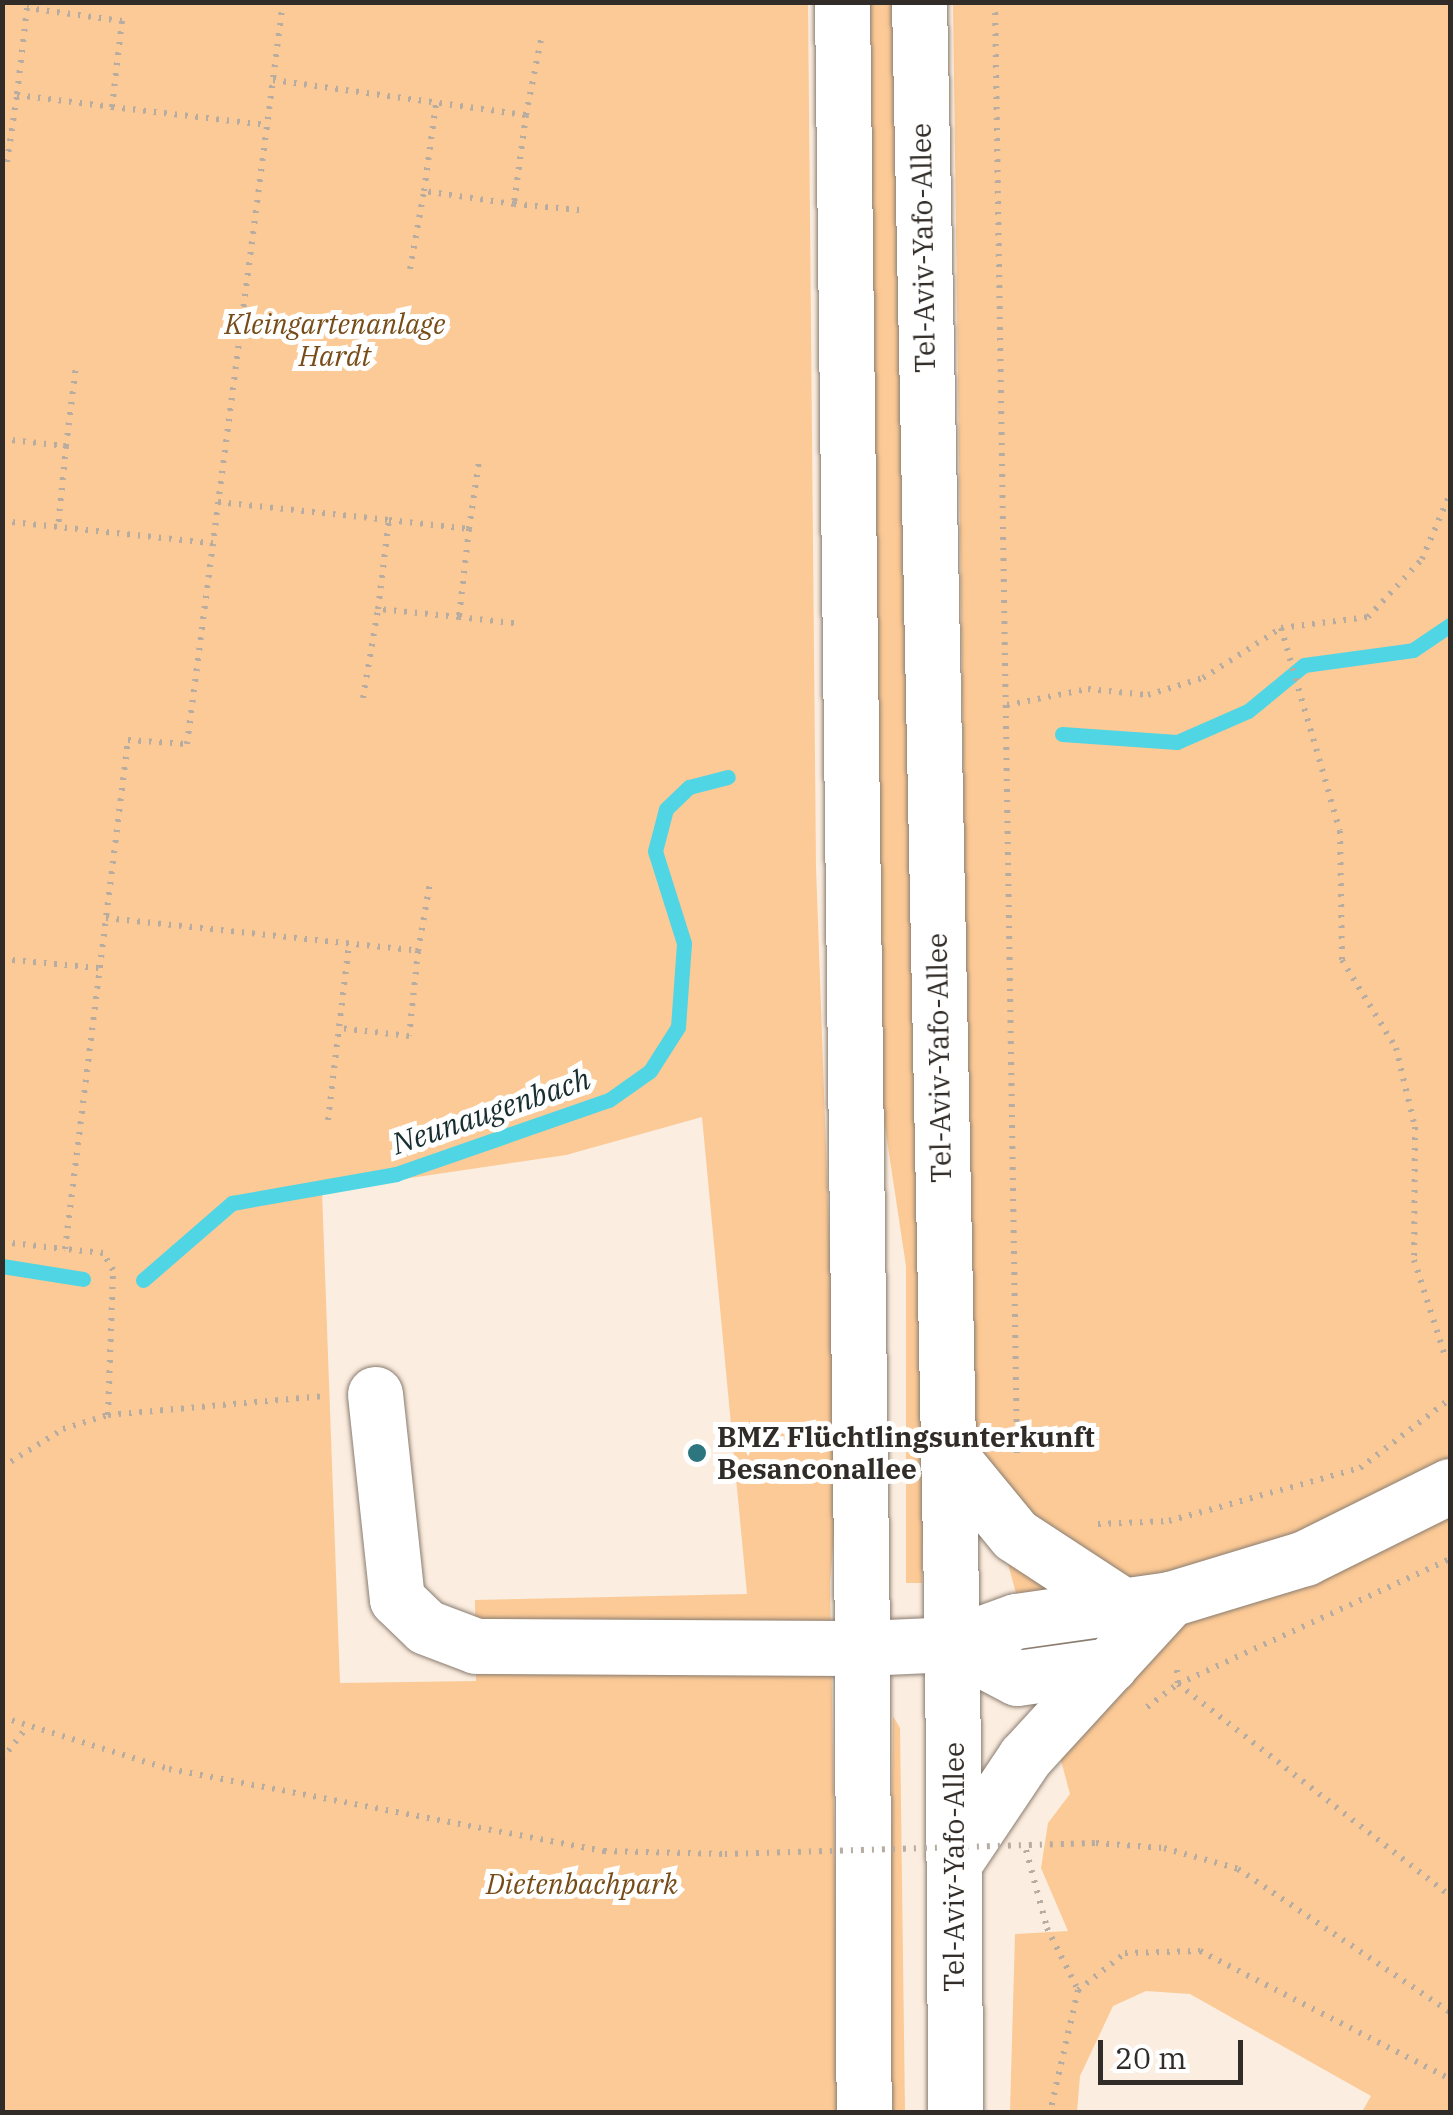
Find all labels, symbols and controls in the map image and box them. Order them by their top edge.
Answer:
street label: Tel-Aviv-Yafo-Allee [904,123,942,373]
park label: Kleingartenanlage Hardt [225,307,445,373]
street label: Tel-Aviv-Yafo-Allee [920,933,958,1183]
water label: Neunaugenbach [387,1060,595,1162]
place label: BMZ Flüchtlingsunterkunft Besanconallee [717,1420,1095,1486]
marker: BMZ Flüchtlingsunterkunft Besanconallee [686,1442,708,1464]
street label: Tel-Aviv-Yafo-Allee [937,1742,971,1992]
park label: Dietenbachpark [486,1867,678,1901]
scale bar [1103,2020,1248,2082]
text: 20 m [1115,2038,1187,2077]

